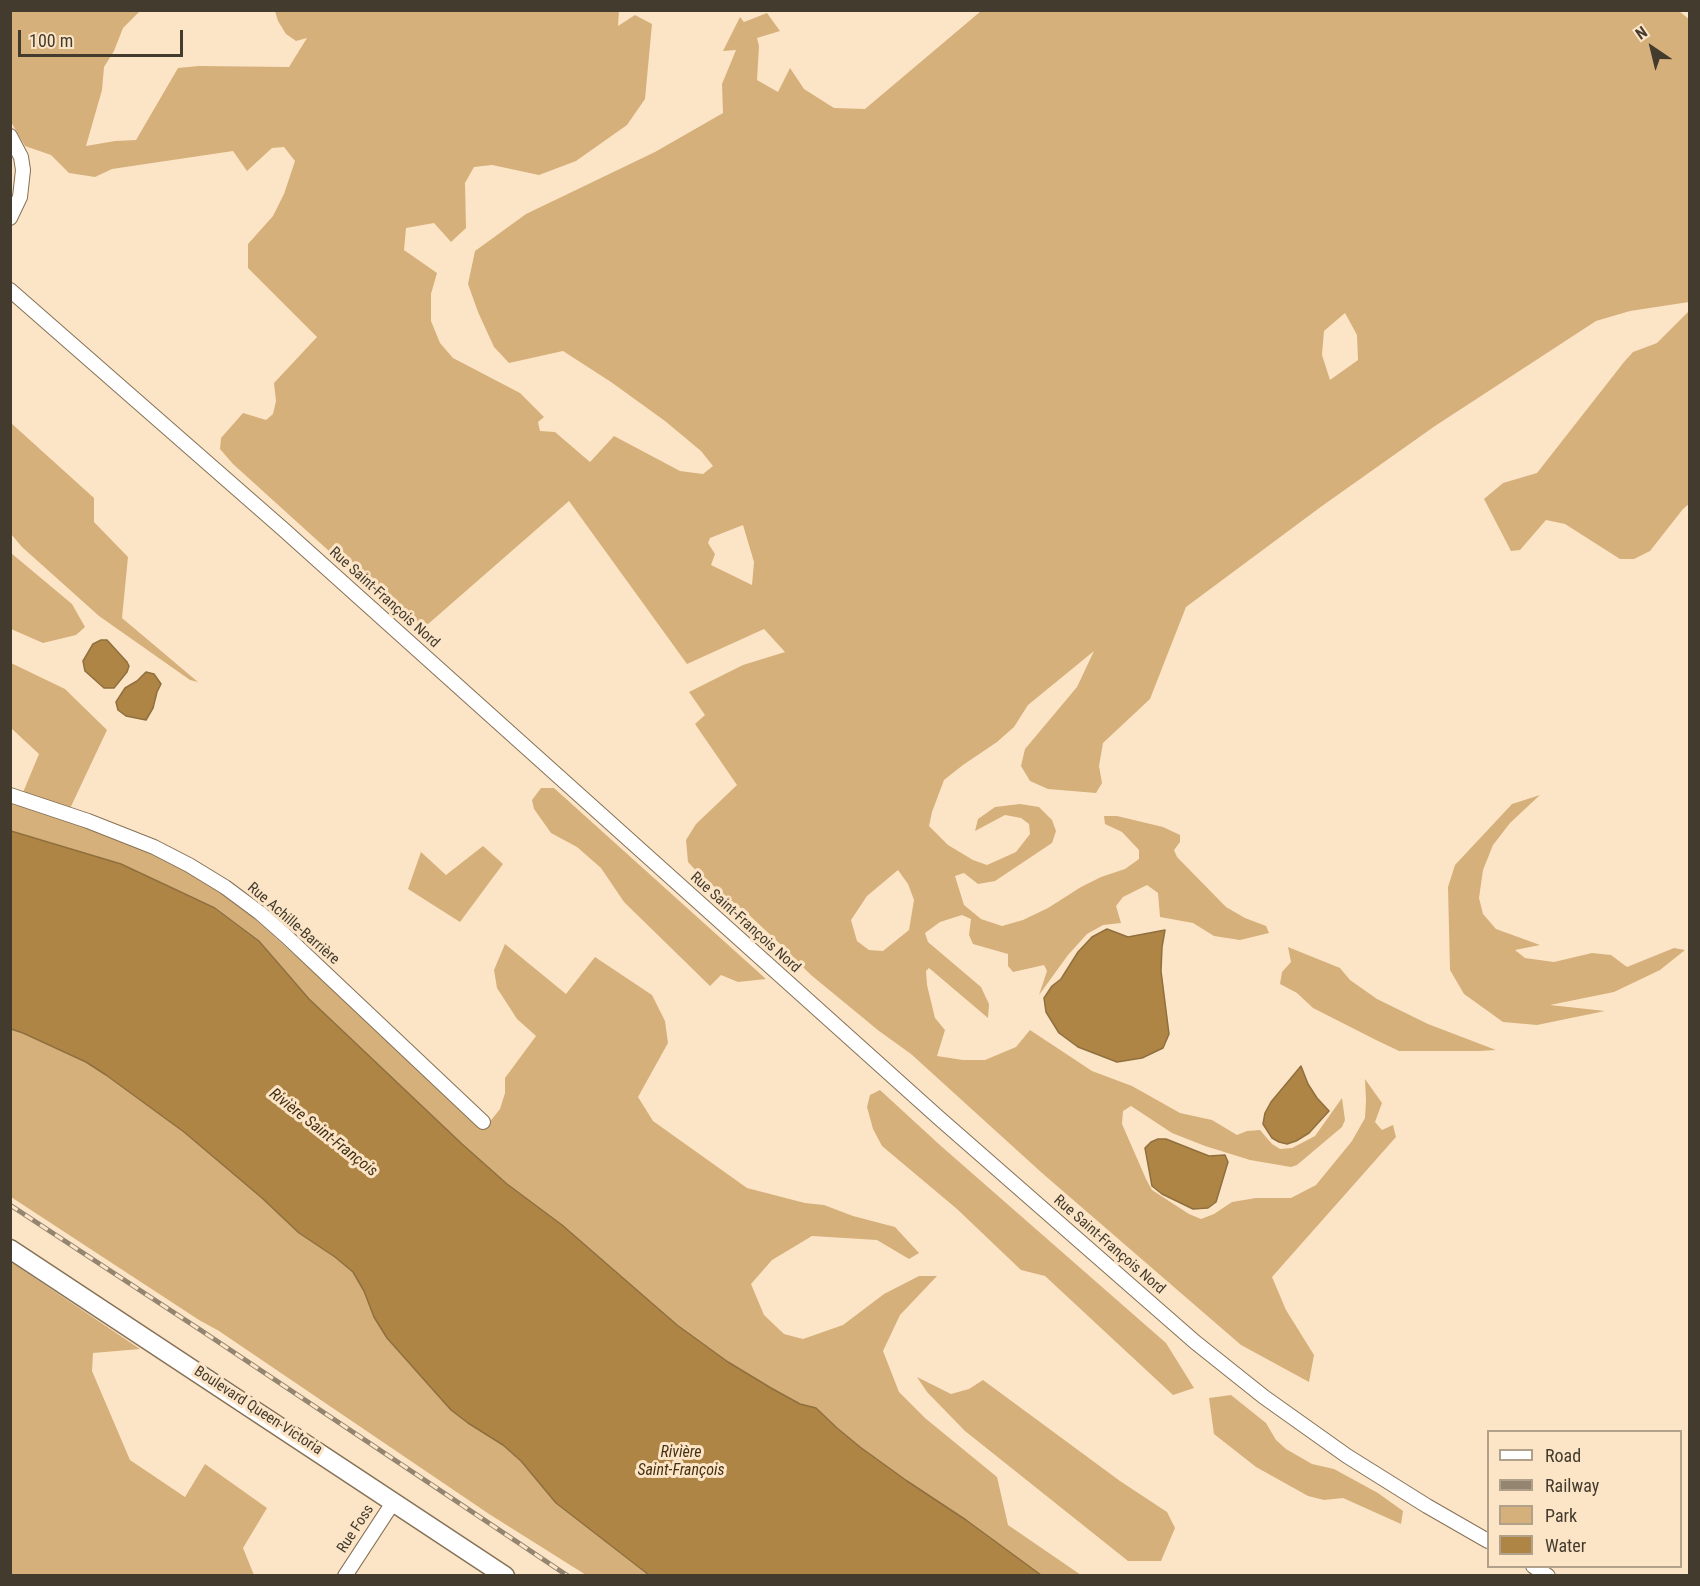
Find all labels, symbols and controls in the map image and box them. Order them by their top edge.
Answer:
scale bar [21,18,186,56]
north arrow [1622,18,1682,78]
text: N [1632,22,1651,43]
text: 100 m [29,30,73,51]
street label: Rue Saint-François Nord [325,544,443,652]
street label: Rue Saint-François Nord [686,869,804,977]
street label: Rue Achille-Barrière [243,879,343,969]
water label: Rivière Saint-François [265,1085,381,1181]
street label: Rue Saint-François Nord [1049,1192,1169,1298]
street label: Boulevard Queen-Victoria [191,1363,325,1459]
legend [1487,1430,1682,1568]
water label: Rivière Saint-François [637,1443,725,1481]
text: Road [1545,1445,1581,1466]
text: Railway [1545,1475,1599,1496]
street label: Rue Foss [334,1501,378,1557]
text: Park [1545,1505,1577,1526]
text: Water [1545,1535,1586,1556]

